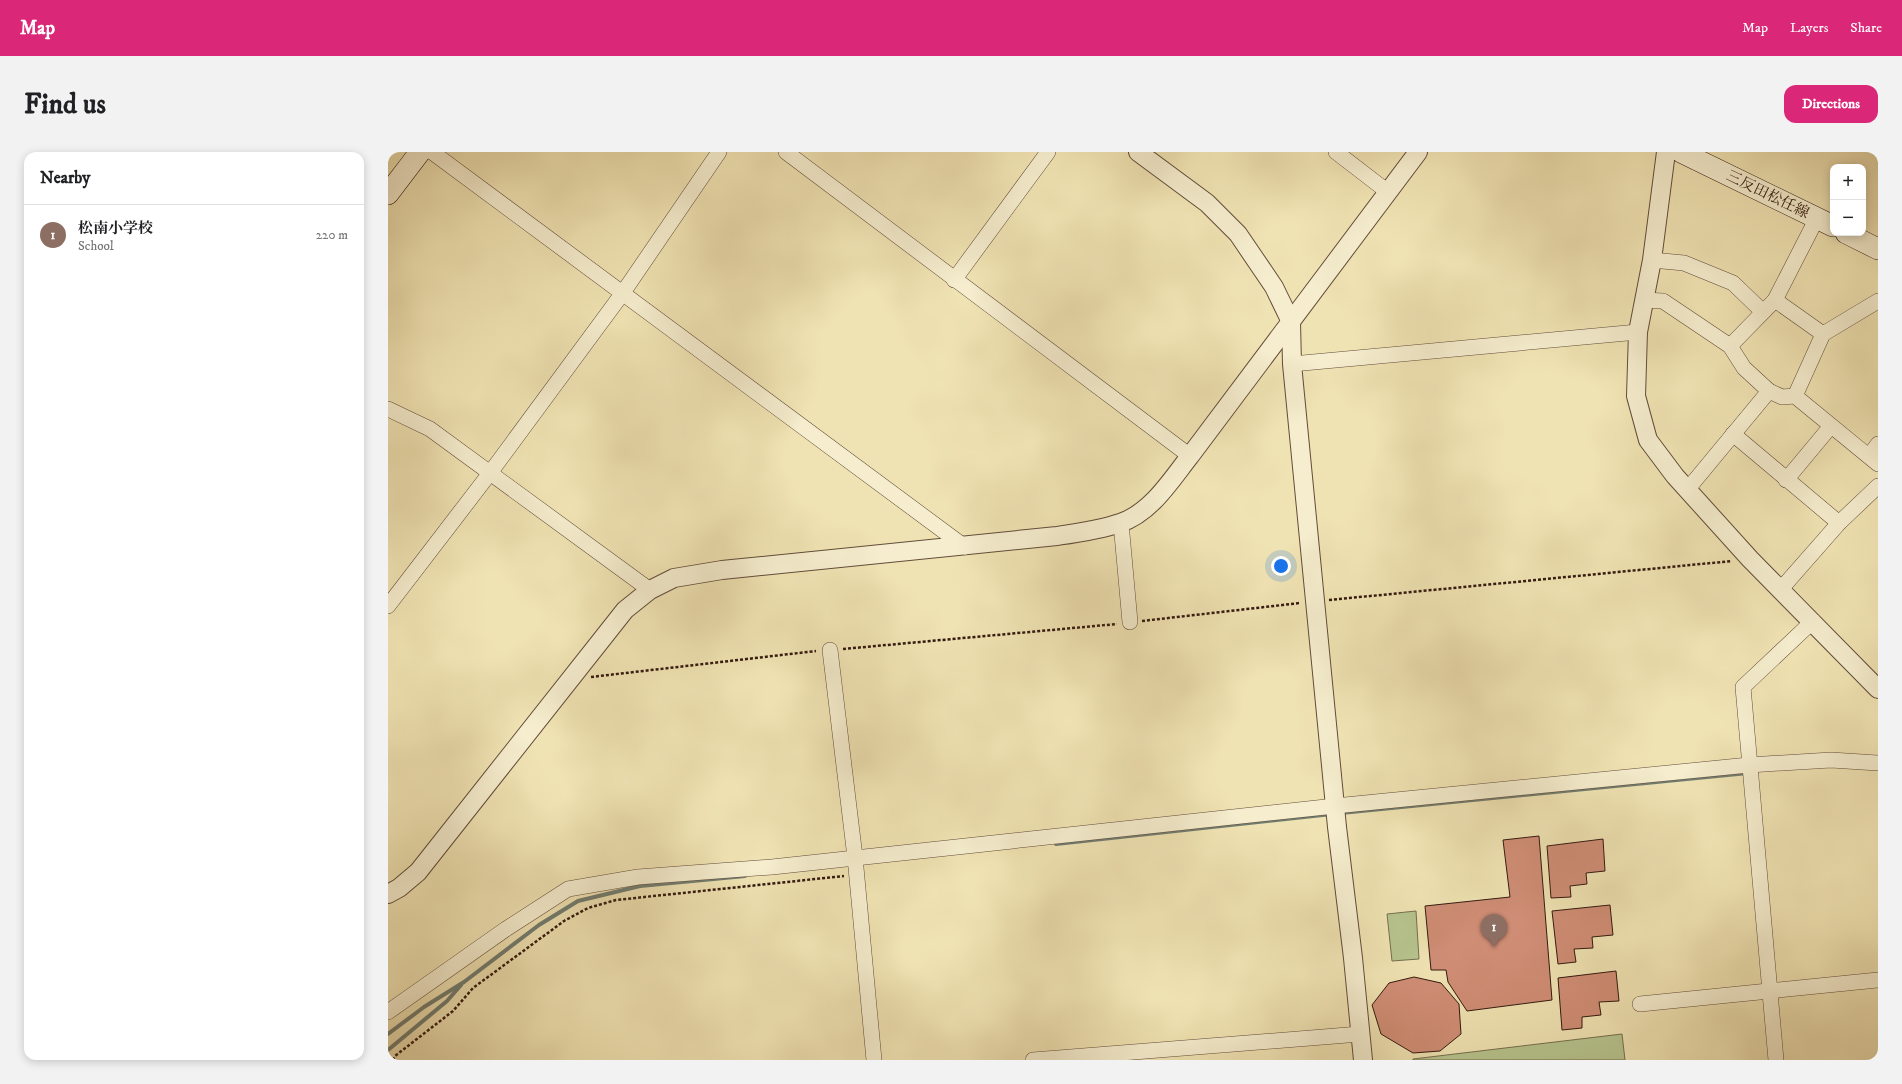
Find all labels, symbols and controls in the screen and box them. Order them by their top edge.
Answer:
text: Map [20,17,55,40]
text: Map [1742,19,1768,37]
text: Layers [1790,19,1828,37]
text: Share [1850,19,1882,37]
button: Directions [1784,85,1878,123]
text: Find us [24,87,106,122]
map controls [1830,164,1866,236]
button: + [1830,164,1866,200]
street label: 三反田松任線 [1723,166,1812,223]
text: Nearby [40,167,90,189]
button: − [1830,200,1866,236]
text: 松南小学校 [78,219,153,238]
text: 1 [51,227,55,243]
text: 220 m [316,227,348,243]
text: School [78,238,114,254]
your location [1271,556,1291,576]
pin: 1 [1481,914,1507,947]

